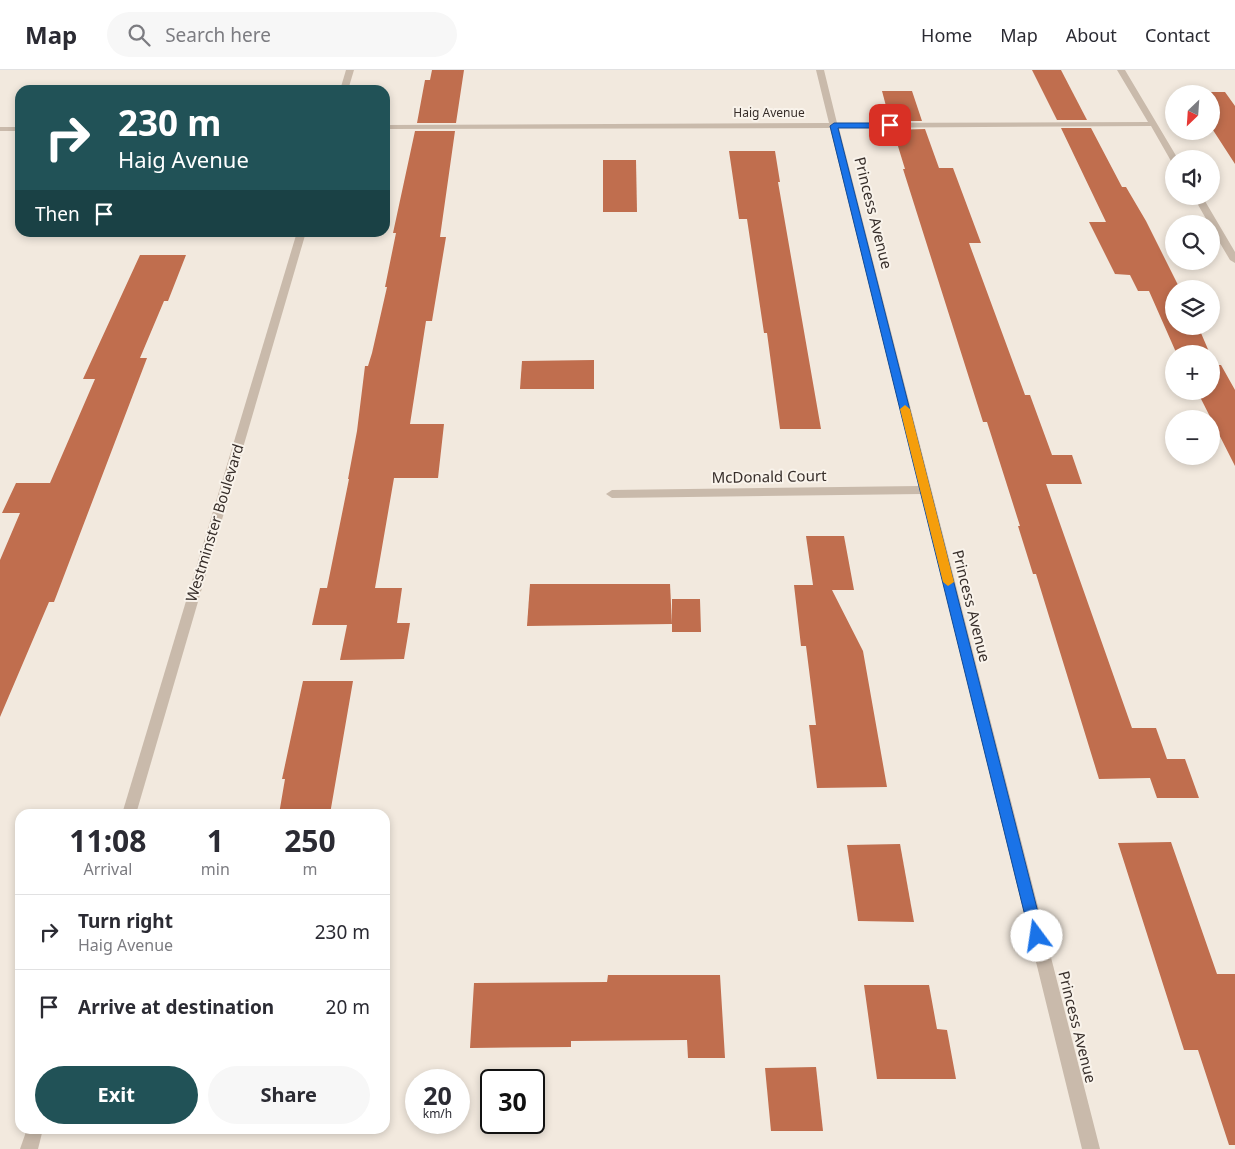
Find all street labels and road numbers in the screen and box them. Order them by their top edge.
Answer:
street label: Haig Avenue [733,104,805,121]
street label: Princess Avenue [850,155,898,271]
street label: Westminster Boulevard [180,441,248,604]
street label: McDonald Court [711,465,827,487]
street label: Princess Avenue [948,548,996,664]
street label: Princess Avenue [1054,969,1102,1085]

